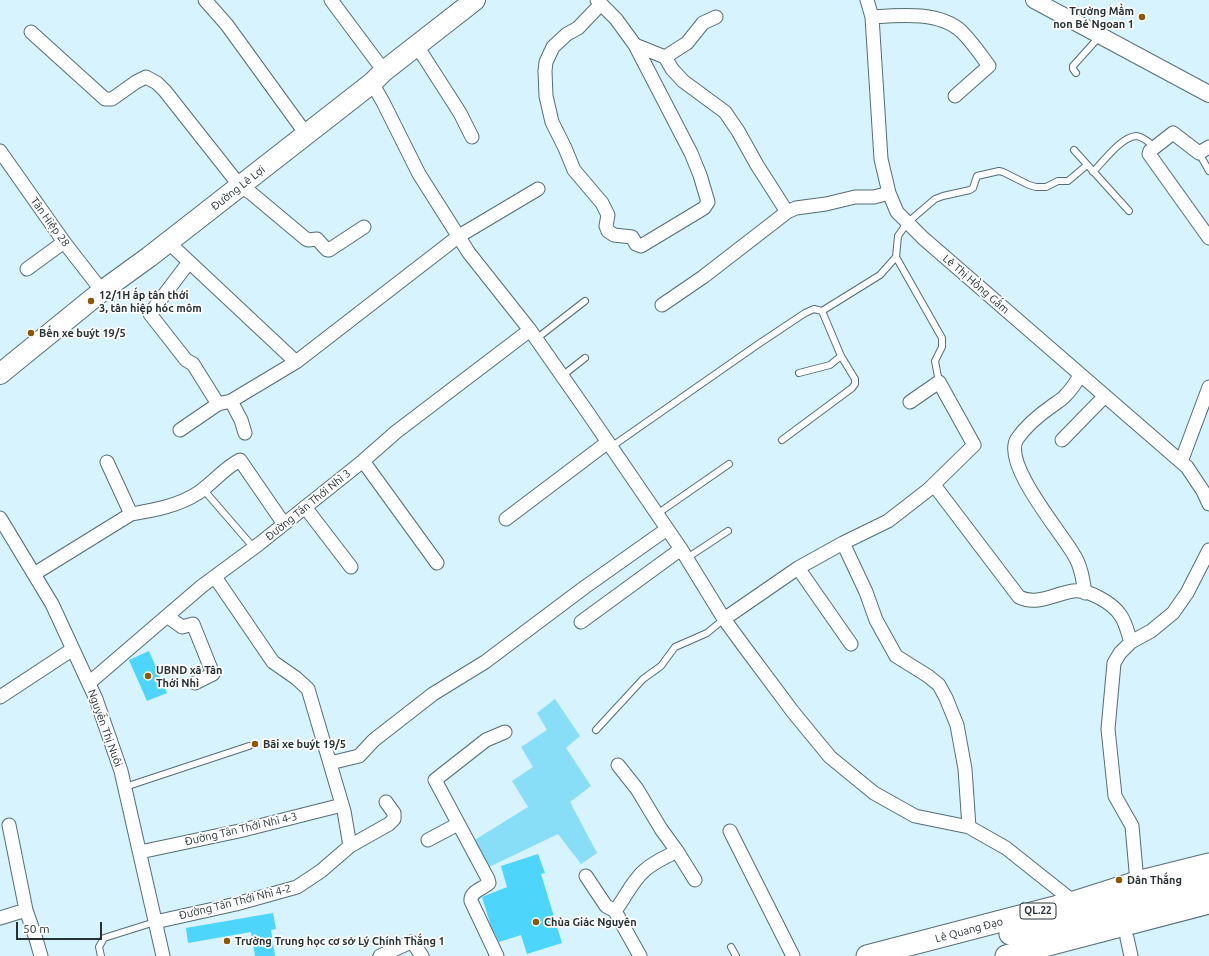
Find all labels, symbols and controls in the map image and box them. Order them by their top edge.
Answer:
place label: Trường Mầm non Bé Ngoan 1 [1053,4,1134,30]
marker: Trường Mầm non Bé Ngoan 1 [1137,12,1147,22]
street label: Đường Lê Lợi [208,163,268,213]
street label: Tân Hiệp 28 [28,195,72,249]
street label: Lê Thị Hồng Gấm [940,252,1012,316]
place label: 12/1H ấp tân thới 3, tân hiệp hóc môm [99,288,202,314]
marker: 12/1H ấp tân thới 3, tân hiệp hóc môm [86,296,96,306]
place label: Bến xe buýt 19/5 [39,326,126,340]
marker: Bến xe buýt 19/5 [26,328,36,338]
street label: Đường Tân Thới Nhì 3 [263,467,353,543]
place label: UBND xã Tân Thới Nhì [156,663,222,689]
marker: UBND xã Tân Thới Nhì [143,671,153,681]
street label: Nguyễn Thị Nuôi [85,687,125,769]
place label: Bãi xe buýt 19/5 [263,737,346,751]
marker: Bãi xe buýt 19/5 [250,739,260,749]
street label: Đường Tân Thới Nhì 4-3 [183,810,299,848]
place label: Dân Thắng [1127,873,1182,887]
marker: Dân Thắng [1114,875,1124,885]
street label: Đường Tân Thới Nhì 4-2 [178,882,292,922]
road number: QL.22 [1020,903,1056,919]
scale bar [18,914,104,940]
place label: Chùa Giác Nguyên [544,915,637,929]
street label: Lê Quang Đạo [934,915,1004,945]
marker: Chùa Giác Nguyên [531,917,541,927]
text: 50 m [23,922,50,935]
place label: Trường Trung học cơ sở Lý Chính Thắng 1 [235,934,445,948]
marker: Trường Trung học cơ sở Lý Chính Thắng 1 [222,936,232,946]

